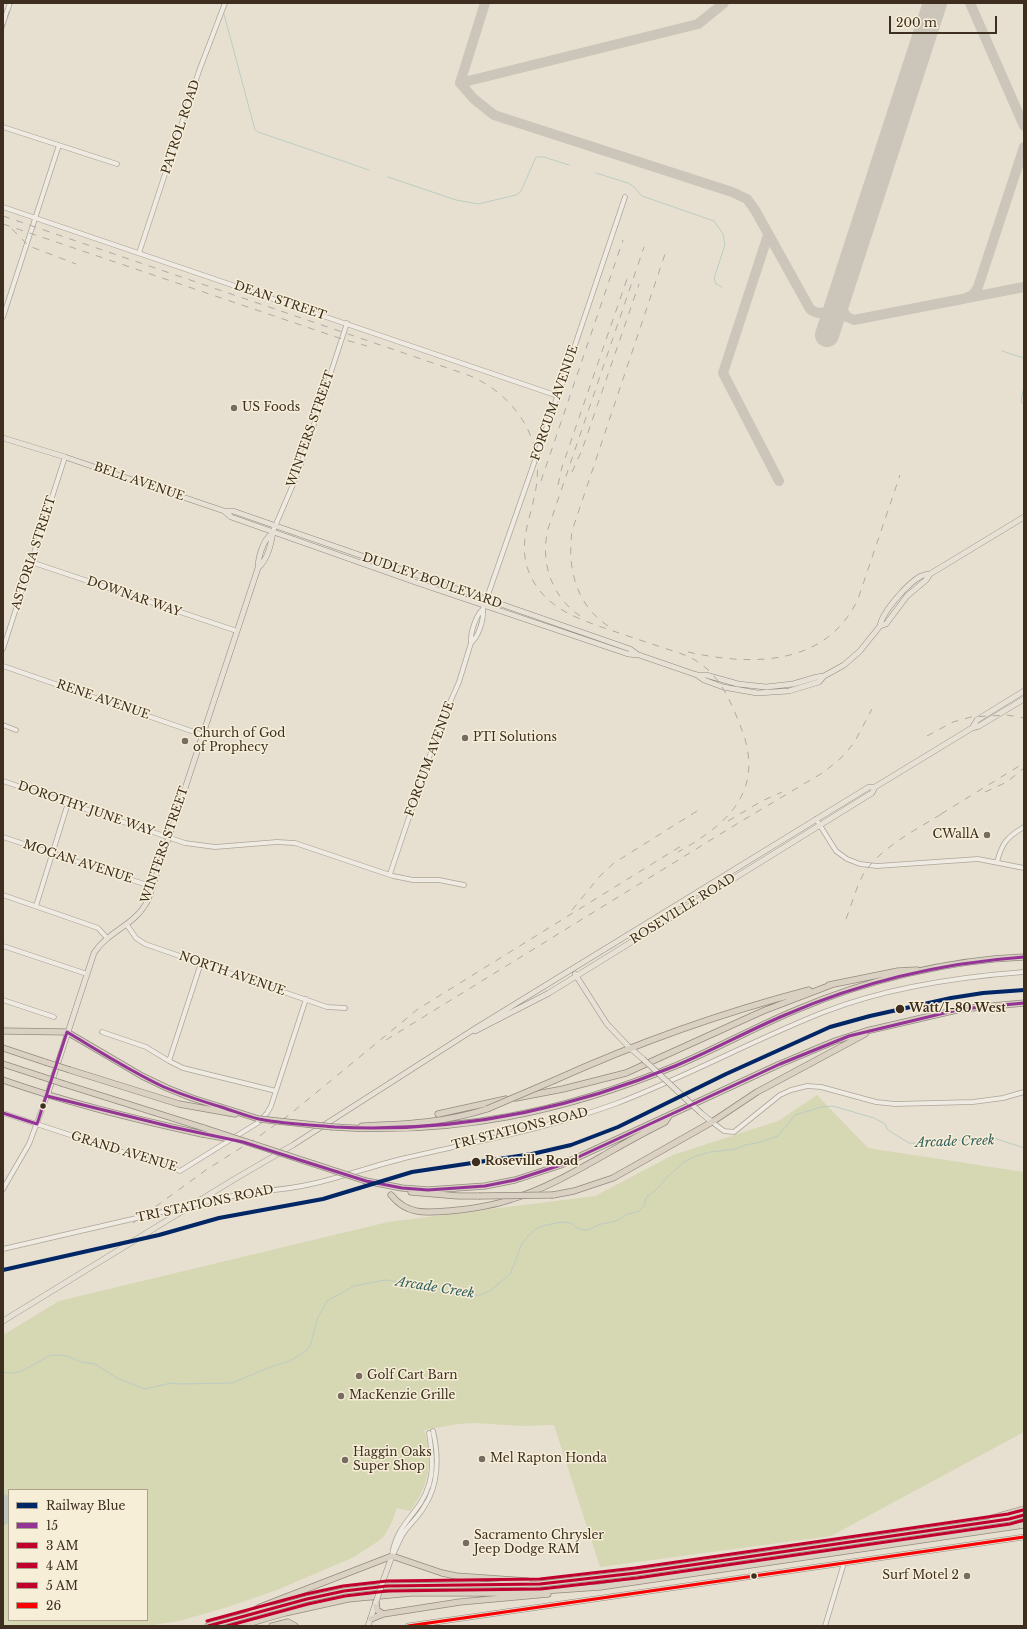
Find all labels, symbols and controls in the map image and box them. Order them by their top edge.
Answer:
scale bar [891,8,999,34]
text: 200 m [896,15,937,30]
street label: PATROL ROAD [159,78,203,176]
street label: DEAN STREET [232,278,328,324]
street label: FORCUM AVENUE [528,343,582,463]
street label: WINTERS STREET [284,369,338,489]
place label: US Foods [242,401,300,415]
marker: US Foods [229,403,239,413]
street label: BELL AVENUE [92,460,186,504]
street label: ASTORIA STREET [9,494,59,612]
street label: DUDLEY BOULEVARD [360,550,504,612]
street label: DOWNAR WAY [85,574,183,620]
street label: RENE AVENUE [55,677,151,723]
street label: FORCUM AVENUE [402,700,458,818]
place label: Church of God of Prophecy [193,727,285,755]
place label: PTI Solutions [473,731,557,745]
marker: PTI Solutions [460,733,470,743]
marker: Church of God of Prophecy [180,736,190,746]
street label: DOROTHY JUNE WAY [16,779,156,839]
street label: WINTERS STREET [138,785,192,905]
place label: CWallA [933,828,979,842]
marker: CWallA [982,830,992,840]
street label: MOGAN AVENUE [21,837,135,887]
street label: ROSEVILLE ROAD [628,871,738,947]
street label: NORTH AVENUE [177,949,287,999]
place label: Watt/I-80 West [909,1002,1006,1016]
marker: Watt/I-80 West [894,1003,906,1015]
unlabelled marker [38,1101,48,1111]
street label: TRI STATIONS ROAD [450,1105,590,1153]
street label: GRAND AVENUE [69,1129,179,1175]
water label: Arcade Creek [915,1133,995,1151]
place label: Roseville Road [485,1155,578,1169]
marker: Roseville Road [470,1156,482,1168]
street label: TRI STATIONS ROAD [135,1182,275,1226]
water label: Arcade Creek [395,1274,475,1302]
place label: Golf Cart Barn [367,1369,457,1383]
marker: Golf Cart Barn [354,1371,364,1381]
place label: MacKenzie Grille [349,1389,455,1403]
marker: MacKenzie Grille [336,1391,346,1401]
place label: Haggin Oaks Super Shop [353,1446,432,1474]
place label: Mel Rapton Honda [490,1452,607,1466]
marker: Mel Rapton Honda [477,1454,487,1464]
marker: Haggin Oaks Super Shop [340,1455,350,1465]
legend [8,1489,148,1621]
text: Railway Blue [46,1498,125,1513]
text: 15 [46,1518,58,1533]
place label: Sacramento Chrysler Jeep Dodge RAM [474,1529,604,1557]
text: 3 AM [46,1538,79,1553]
marker: Sacramento Chrysler Jeep Dodge RAM [461,1538,471,1548]
text: 4 AM [46,1558,78,1573]
place label: Surf Motel 2 [882,1569,959,1583]
unlabelled marker [749,1571,759,1581]
marker: Surf Motel 2 [962,1571,972,1581]
text: 5 AM [46,1578,78,1593]
text: 26 [46,1598,61,1613]

